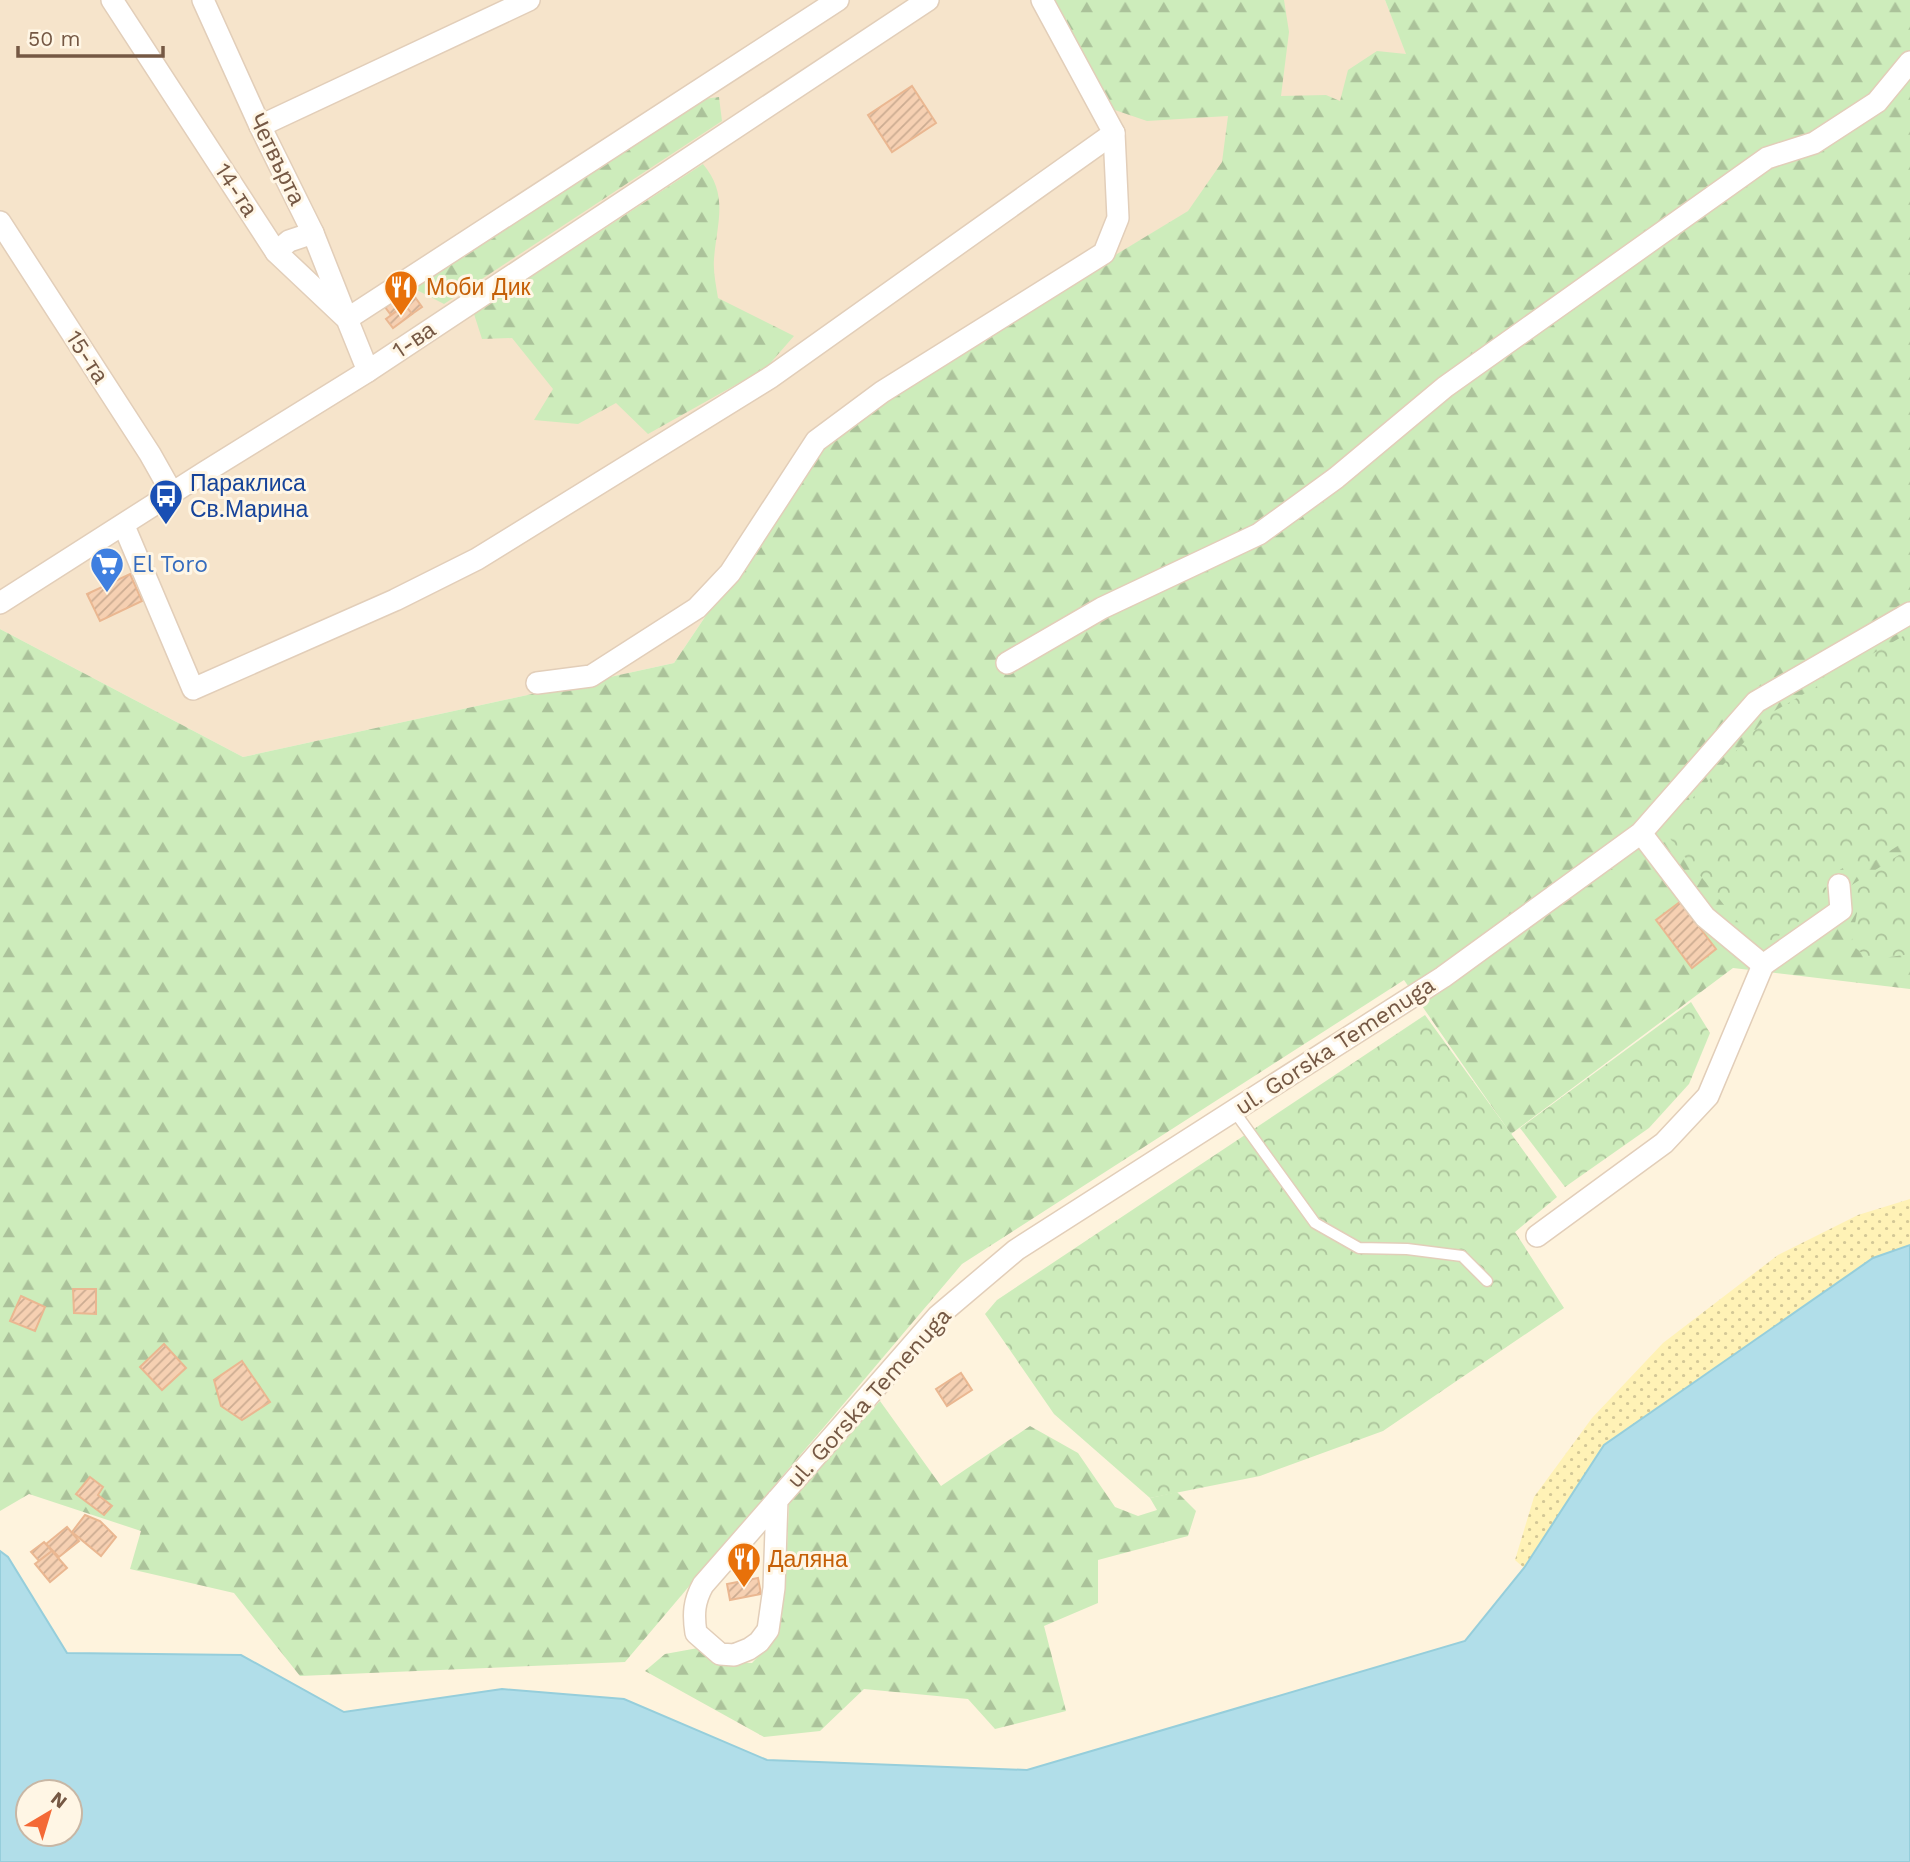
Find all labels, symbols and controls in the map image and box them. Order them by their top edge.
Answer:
scale bar [18,14,163,58]
text: 50 m [28,26,80,51]
street label: Четвърта [243,109,311,210]
street label: 14-та [209,158,263,222]
restaurant icon: Моби Дик [382,268,420,317]
place label: Моби Дик [426,274,531,301]
street label: 1-ва [388,316,441,364]
street label: 15-та [60,326,114,388]
place label: Параклиса Св.Марина [190,470,308,523]
bus stop icon: Параклиса Св.Марина [147,477,185,526]
supermarket icon: El Toro [88,545,126,594]
place label: El Toro [132,551,208,578]
street label: ul. Gorska Temenuga [1230,971,1440,1121]
street label: ul. Gorska Temenuga [781,1303,957,1493]
restaurant icon: Даляна [725,1540,763,1589]
place label: Даляна [768,1546,848,1573]
north arrow [14,1778,84,1848]
text: N [47,1787,72,1813]

